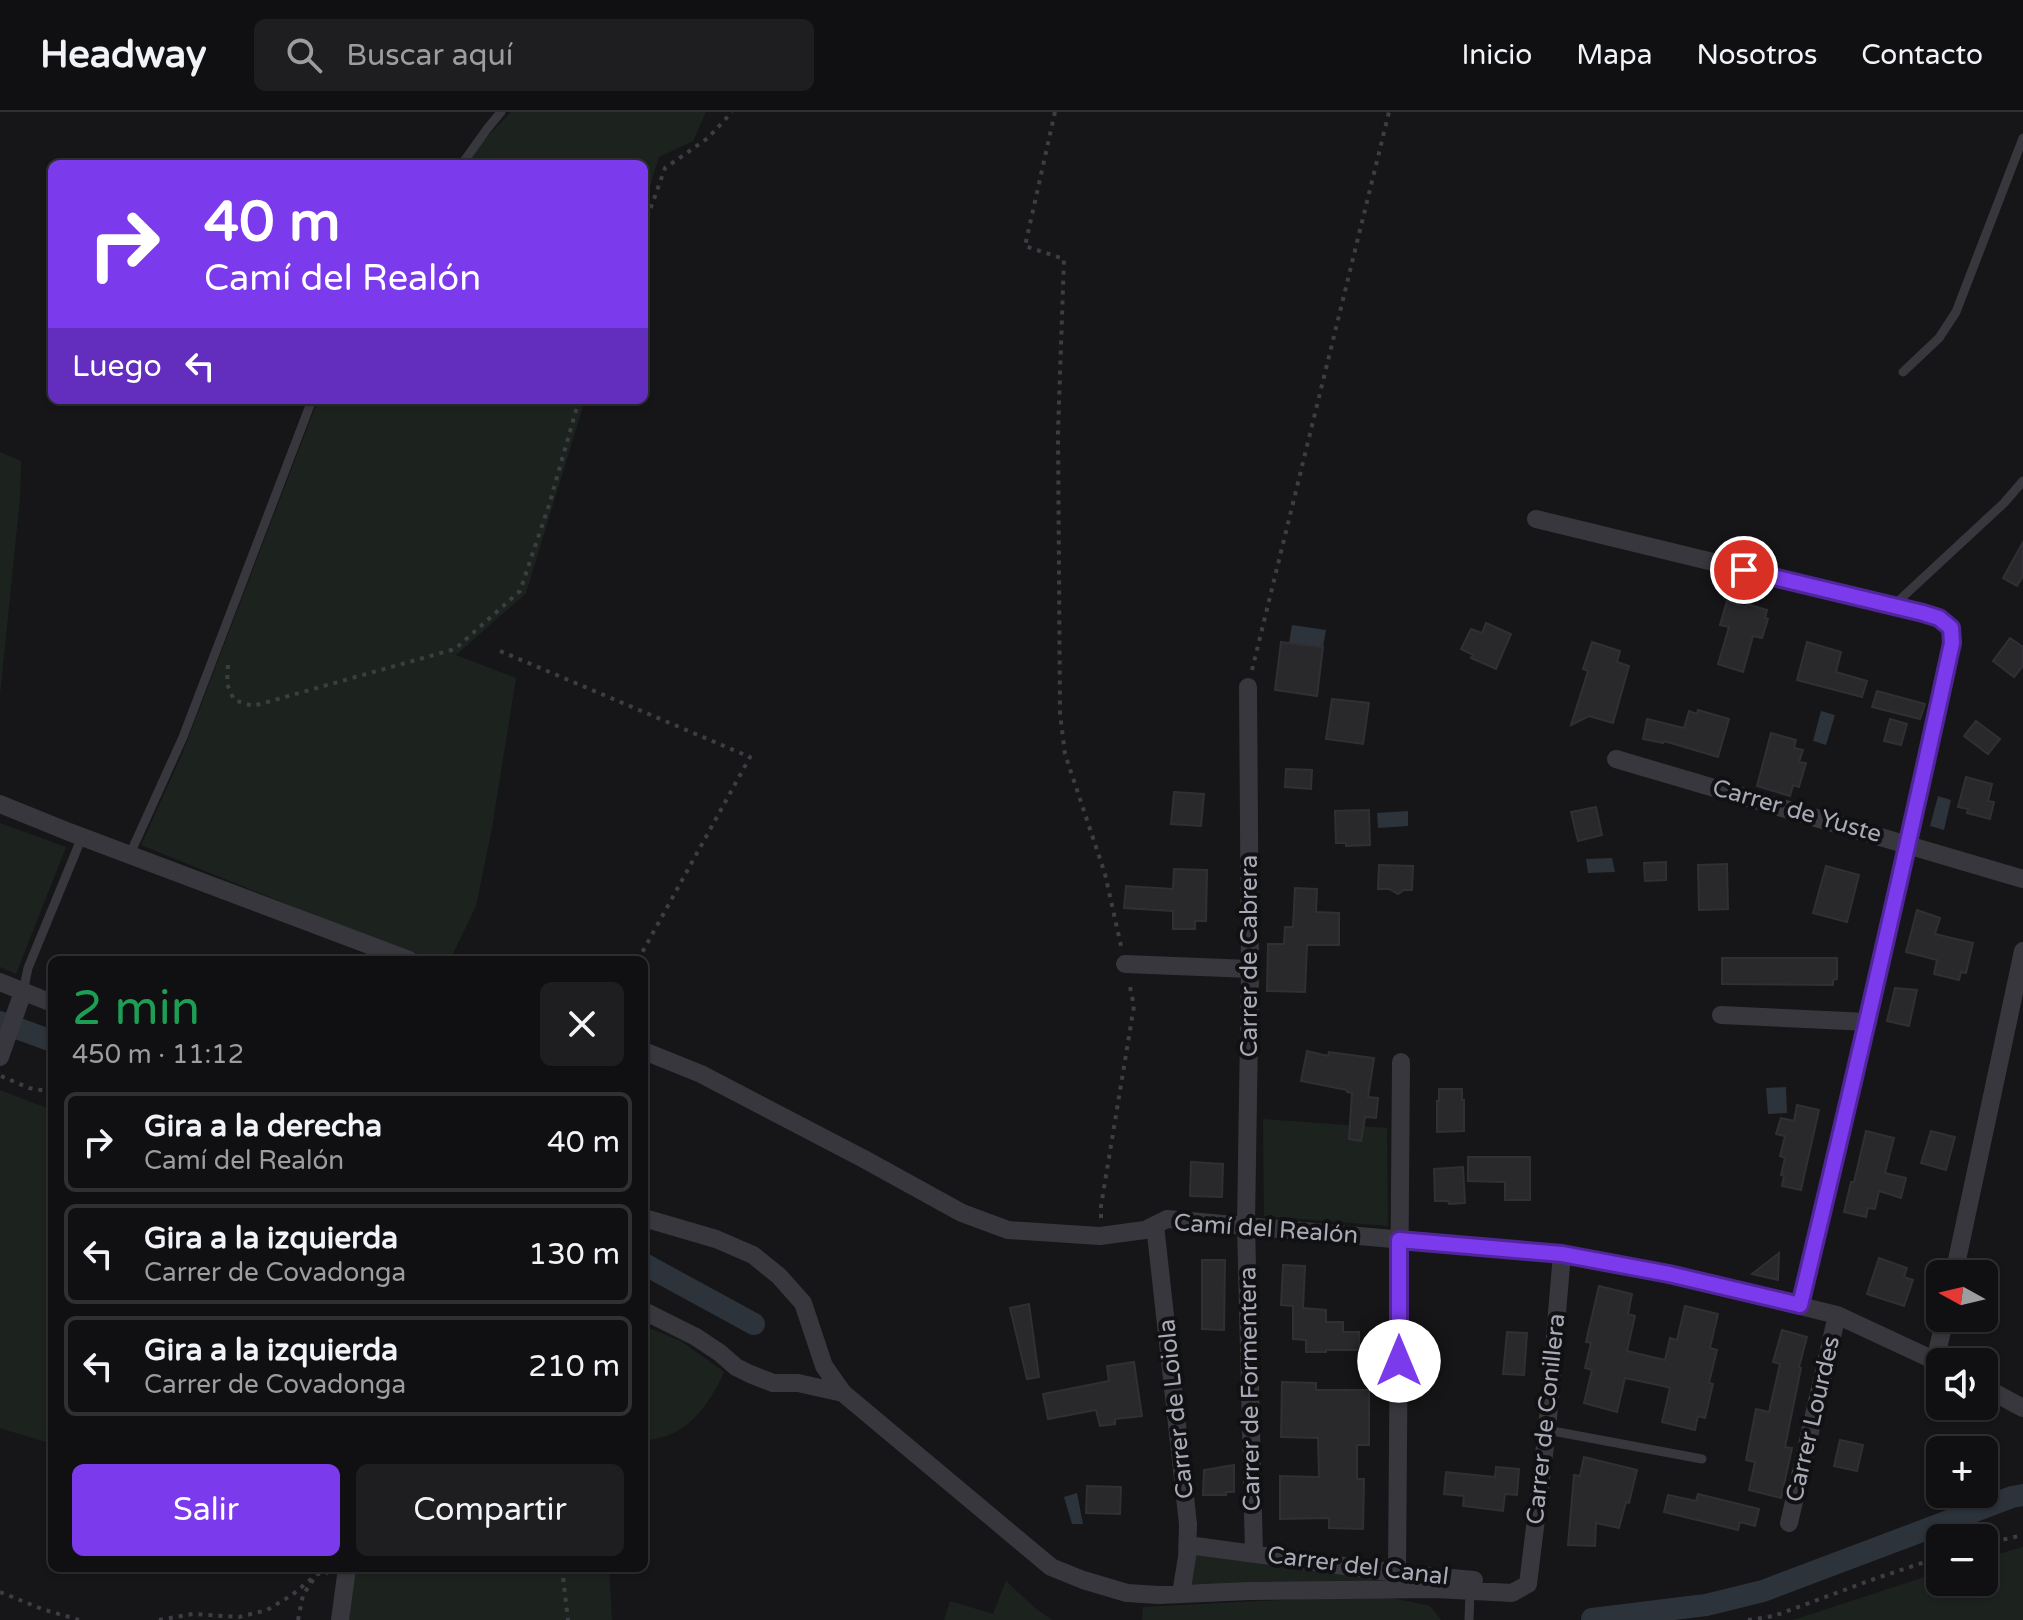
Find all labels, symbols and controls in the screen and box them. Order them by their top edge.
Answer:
search box [254,19,814,91]
text: Headway [40,32,206,78]
icon: search [282,33,326,77]
text: Buscar aquí [346,37,513,74]
text: Inicio [1462,38,1532,72]
text: Mapa [1576,38,1652,72]
text: Nosotros [1696,38,1817,72]
text: Contacto [1861,38,1983,72]
text: 40 m [204,189,340,256]
icon: right [72,192,176,296]
text: Camí del Realón [204,257,481,300]
icon: left [178,344,222,388]
text: Luego [72,348,162,385]
pin [1710,536,1778,604]
icon: arrive [1722,548,1766,592]
street label: Carrer de Yuste [1709,773,1885,849]
street label: Carrer de Cabrera [1235,855,1264,1057]
text: 2 min [72,980,200,1038]
button: close [540,982,624,1066]
text: 450 m · 11:12 [72,1039,244,1070]
text: Gira a la derecha [144,1108,382,1145]
icon: right [76,1120,120,1164]
text: 40 m [547,1124,620,1161]
text: Camí del Realón [144,1145,344,1176]
street label: Camí del Realón [1173,1208,1359,1250]
text: Gira a la izquierda [144,1220,398,1257]
icon: left [76,1232,120,1276]
text: 130 m [528,1236,620,1273]
text: Carrer de Covadonga [144,1257,406,1288]
north arrow [1926,1260,1998,1332]
map controls [1926,1260,1998,1596]
street label: Carrer de Formentera [1233,1266,1267,1512]
street label: Carrer de Conillera [1521,1312,1571,1526]
street label: Carrer de Loiola [1152,1318,1200,1500]
position arrow [1357,1319,1441,1403]
text: Gira a la izquierda [144,1332,398,1369]
street label: Carrer Lourdes [1780,1333,1846,1505]
icon: left [76,1344,120,1388]
text: 210 m [528,1348,620,1385]
button: sound [1926,1348,1998,1420]
text: Carrer de Covadonga [144,1369,406,1400]
button: + [1926,1436,1998,1508]
button: Salir [72,1464,340,1556]
button: Compartir [356,1464,624,1556]
button: − [1926,1524,1998,1596]
street label: Carrer del Canal [1266,1540,1450,1592]

